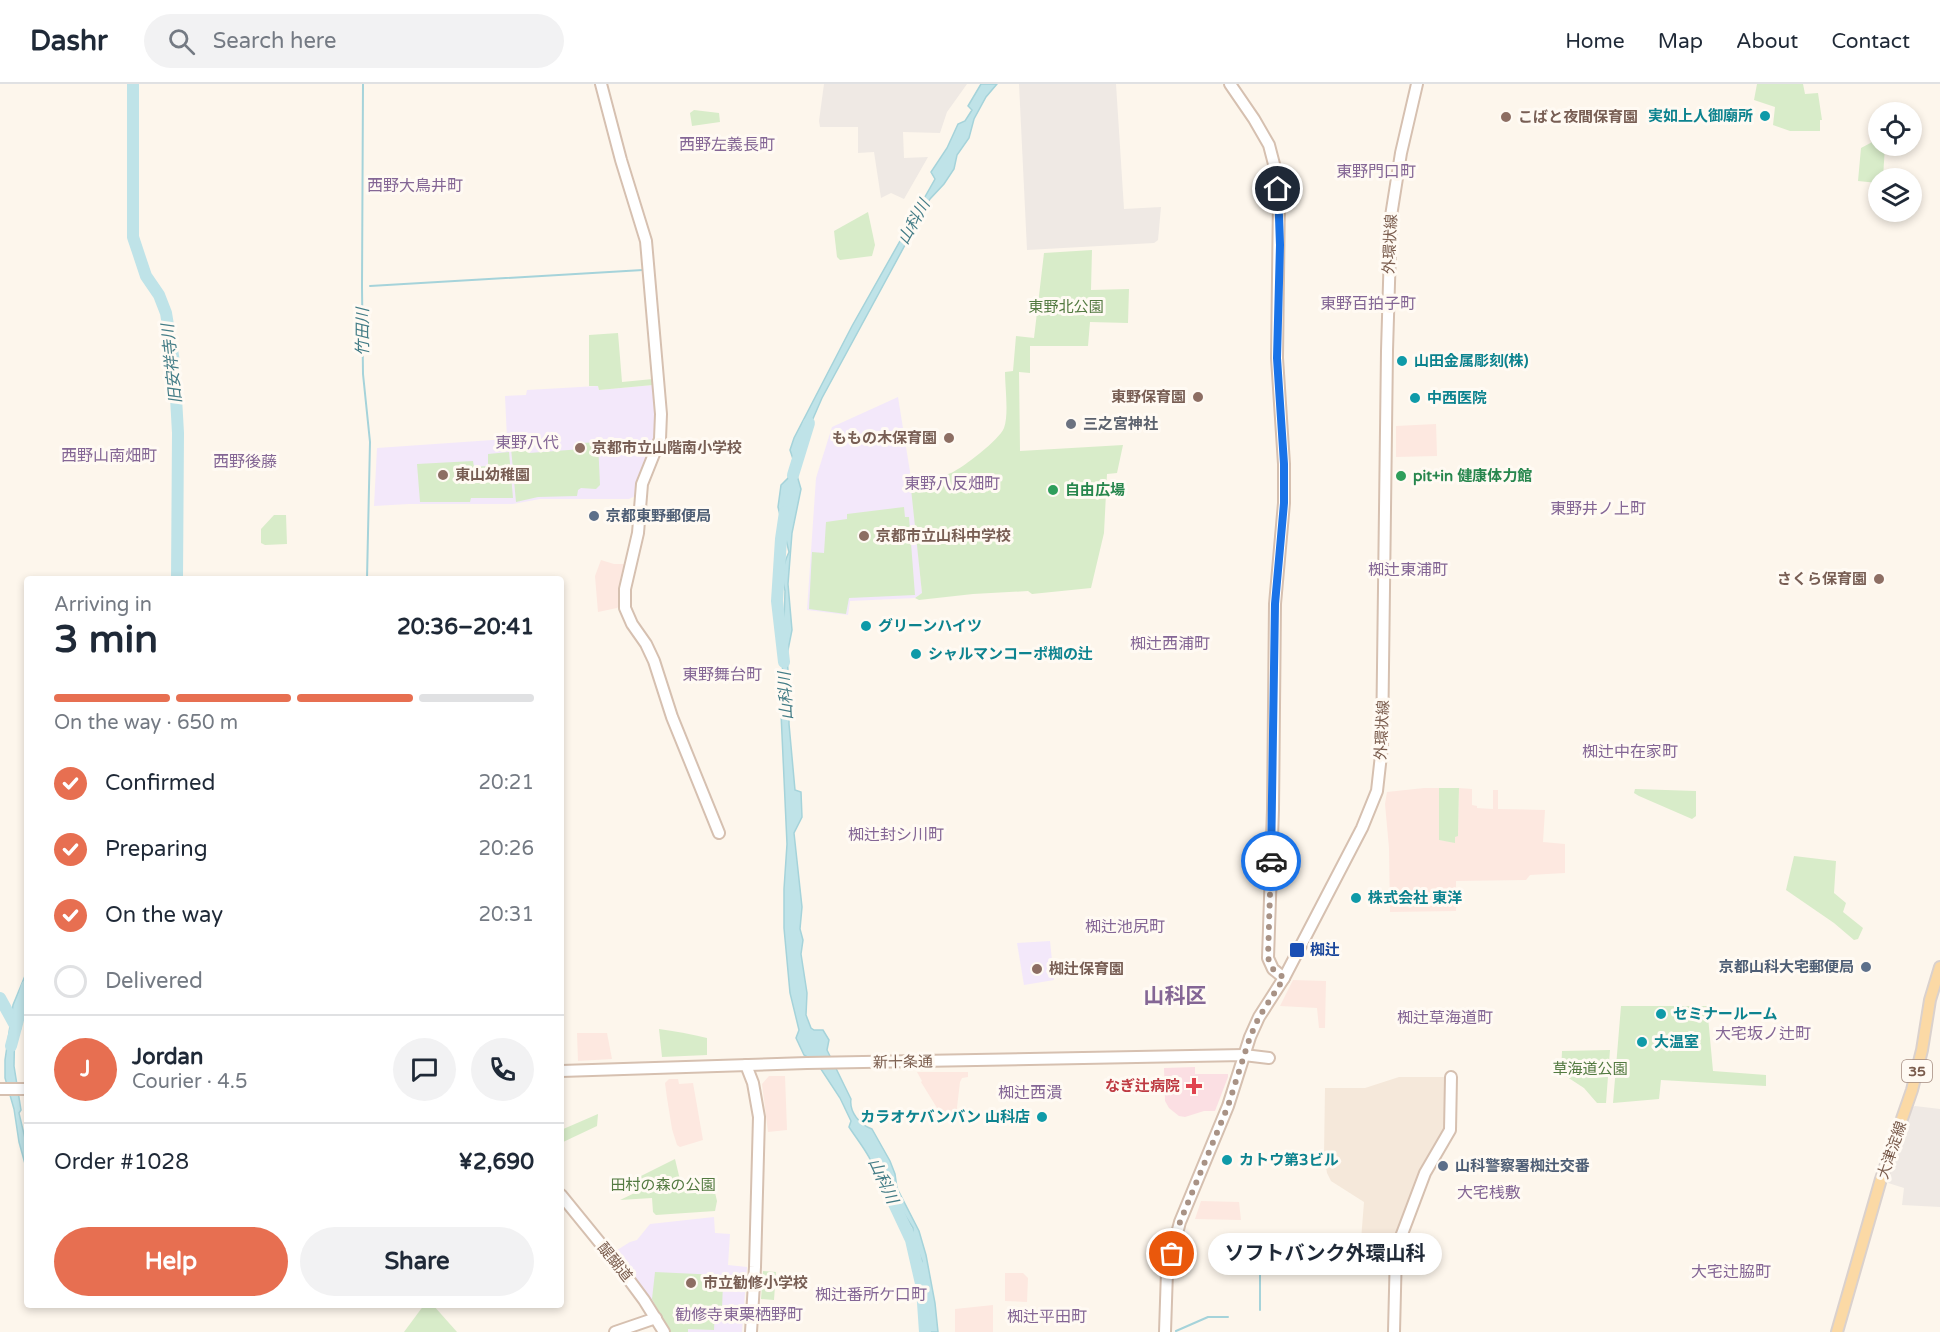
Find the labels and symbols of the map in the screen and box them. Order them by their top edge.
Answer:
place label: 実如上人御廟所 [1648,107,1753,125]
place label: こばと夜間保育園 [1518,108,1638,126]
marker: 実如上人御廟所 [1758,109,1772,123]
marker: こばと夜間保育園 [1499,110,1513,124]
district label: 西野左義長町 [679,135,775,155]
district label: 東野門口町 [1336,162,1416,182]
pin [1252,163,1303,214]
district label: 西野大鳥井町 [367,176,463,196]
water label: 山科川 [894,194,935,248]
street label: 外環状線 [1379,214,1401,274]
district label: 東野百拍子町 [1320,294,1416,314]
park label: 東野北公園 [1028,298,1104,316]
water label: 竹田川 [353,306,373,356]
water label: 旧安祥寺川 [158,321,186,405]
place label: 山田金属彫刻(株) [1414,352,1529,370]
marker: 山田金属彫刻(株) [1395,354,1409,368]
place label: 東野保育園 [1111,388,1186,406]
place label: 中西医院 [1427,389,1487,407]
marker: 東野保育園 [1191,390,1205,404]
marker: 中西医院 [1408,391,1422,405]
place label: 三之宮神社 [1083,415,1158,433]
marker: 三之宮神社 [1064,417,1078,431]
place label: ももの木保育園 [832,429,937,447]
marker: ももの木保育園 [942,431,956,445]
district label: 東野八代 [495,433,559,453]
place label: 京都市立山階南小学校 [592,439,742,457]
marker: 京都市立山階南小学校 [573,441,587,455]
district label: 西野山南畑町 [61,446,157,466]
district label: 西野後藤 [213,452,277,472]
place label: 東山幼稚園 [455,466,530,484]
place label: pit+in 健康体力館 [1413,467,1532,486]
marker: 東山幼稚園 [436,468,450,482]
marker: pit+in 健康体力館 [1394,469,1408,483]
district label: 東野八反畑町 [904,474,1000,494]
place label: 自由広場 [1065,481,1125,499]
marker: 自由広場 [1046,483,1060,497]
district label: 東野井ノ上町 [1550,499,1646,519]
place label: 京都東野郵便局 [606,507,711,525]
marker: 京都東野郵便局 [587,509,601,523]
place label: 京都市立山科中学校 [876,527,1011,545]
marker: 京都市立山科中学校 [857,529,871,543]
district label: 椥辻東浦町 [1368,560,1448,580]
place label: さくら保育園 [1777,570,1867,588]
marker: さくら保育園 [1872,572,1886,586]
place label: グリーンハイツ [878,617,982,635]
marker: グリーンハイツ [859,619,873,633]
district label: 椥辻西浦町 [1130,634,1210,654]
place label: シャルマンコーポ椥の辻 [928,645,1093,663]
marker: シャルマンコーポ椥の辻 [909,647,923,661]
district label: 東野舞台町 [682,665,762,685]
water label: 山科川 [775,670,797,720]
street label: 外環状線 [1371,700,1393,760]
district label: 椥辻中在家町 [1582,742,1678,762]
district label: 椥辻封シ川町 [848,825,944,845]
courier [1241,831,1301,891]
place label: 株式会社 東洋 [1368,889,1462,907]
marker: 株式会社 東洋 [1349,891,1363,905]
district label: 椥辻池尻町 [1085,917,1165,937]
marker: 椥辻 [1288,941,1306,959]
place label: 椥辻 [1310,941,1340,959]
place label: 京都山科大宅郵便局 [1719,958,1854,976]
place label: 椥辻保育園 [1049,960,1124,978]
marker: 京都山科大宅郵便局 [1859,960,1873,974]
marker: 椥辻保育園 [1030,962,1044,976]
district label: 山科区 [1144,984,1207,1009]
place label: セミナールーム [1673,1005,1778,1023]
marker: セミナールーム [1654,1007,1668,1021]
district label: 椥辻草海道町 [1397,1008,1493,1028]
district label: 大宅坂ノ辻町 [1715,1024,1811,1044]
place label: 大温室 [1654,1033,1699,1051]
marker: 大温室 [1635,1035,1649,1049]
street label: 新十条通 [873,1052,933,1072]
park label: 草海道公園 [1552,1060,1628,1078]
road number: 35 [1902,1060,1932,1082]
place label: なぎ辻病院 [1105,1077,1180,1095]
marker: なぎ辻病院 [1185,1077,1203,1095]
district label: 椥辻西潰 [998,1083,1062,1103]
place label: カラオケバンバン 山科店 [860,1108,1030,1126]
marker: カラオケバンバン 山科店 [1035,1110,1049,1124]
street label: 大津淀線 [1874,1119,1910,1181]
place label: カトウ第3ビル [1239,1151,1338,1169]
marker: カトウ第3ビル [1220,1153,1234,1167]
water label: 山科川 [864,1155,903,1209]
place label: 山科警察署椥辻交番 [1455,1157,1590,1175]
marker: 山科警察署椥辻交番 [1436,1159,1450,1173]
park label: 田村の森の公園 [610,1176,716,1194]
district label: 大宅桟敷 [1457,1183,1521,1203]
pin [1146,1228,1197,1279]
callout: ソフトバンク外環山科 [1208,1233,1442,1275]
street label: 醍醐道 [594,1239,636,1285]
district label: 大宅辻脇町 [1691,1262,1771,1282]
place label: 市立勧修小学校 [703,1274,808,1292]
marker: 市立勧修小学校 [684,1276,698,1290]
district label: 椥辻番所ケ口町 [815,1285,927,1305]
district label: 勧修寺東栗栖野町 [675,1305,803,1325]
district label: 椥辻平田町 [1007,1307,1087,1327]

